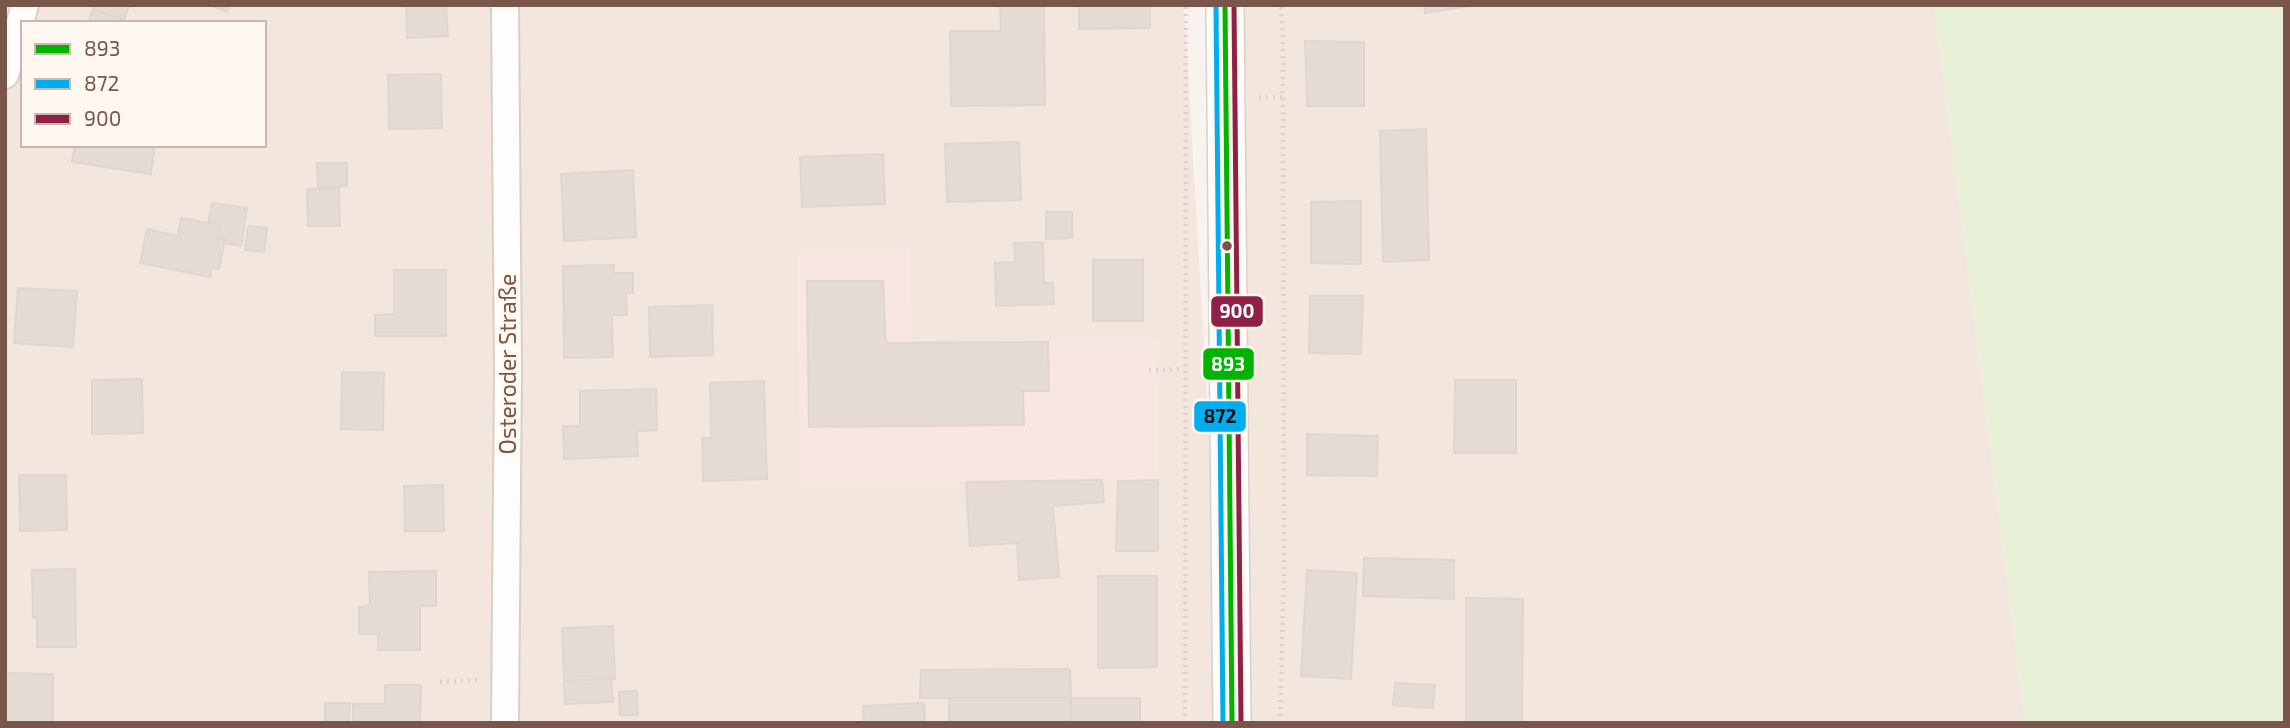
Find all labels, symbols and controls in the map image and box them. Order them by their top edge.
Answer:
legend [21,21,266,147]
text: 893 [84,35,120,60]
text: 872 [84,70,119,95]
text: 900 [84,105,121,130]
unlabelled marker [1220,239,1234,253]
street label: Osteroder Straße [493,274,521,454]
line badge: 900 [1210,295,1264,328]
text: 900 [1219,299,1255,322]
line badge: 893 [1202,347,1255,381]
text: 893 [1211,352,1245,375]
line badge: 872 [1193,400,1247,433]
text: 872 [1204,404,1236,427]

